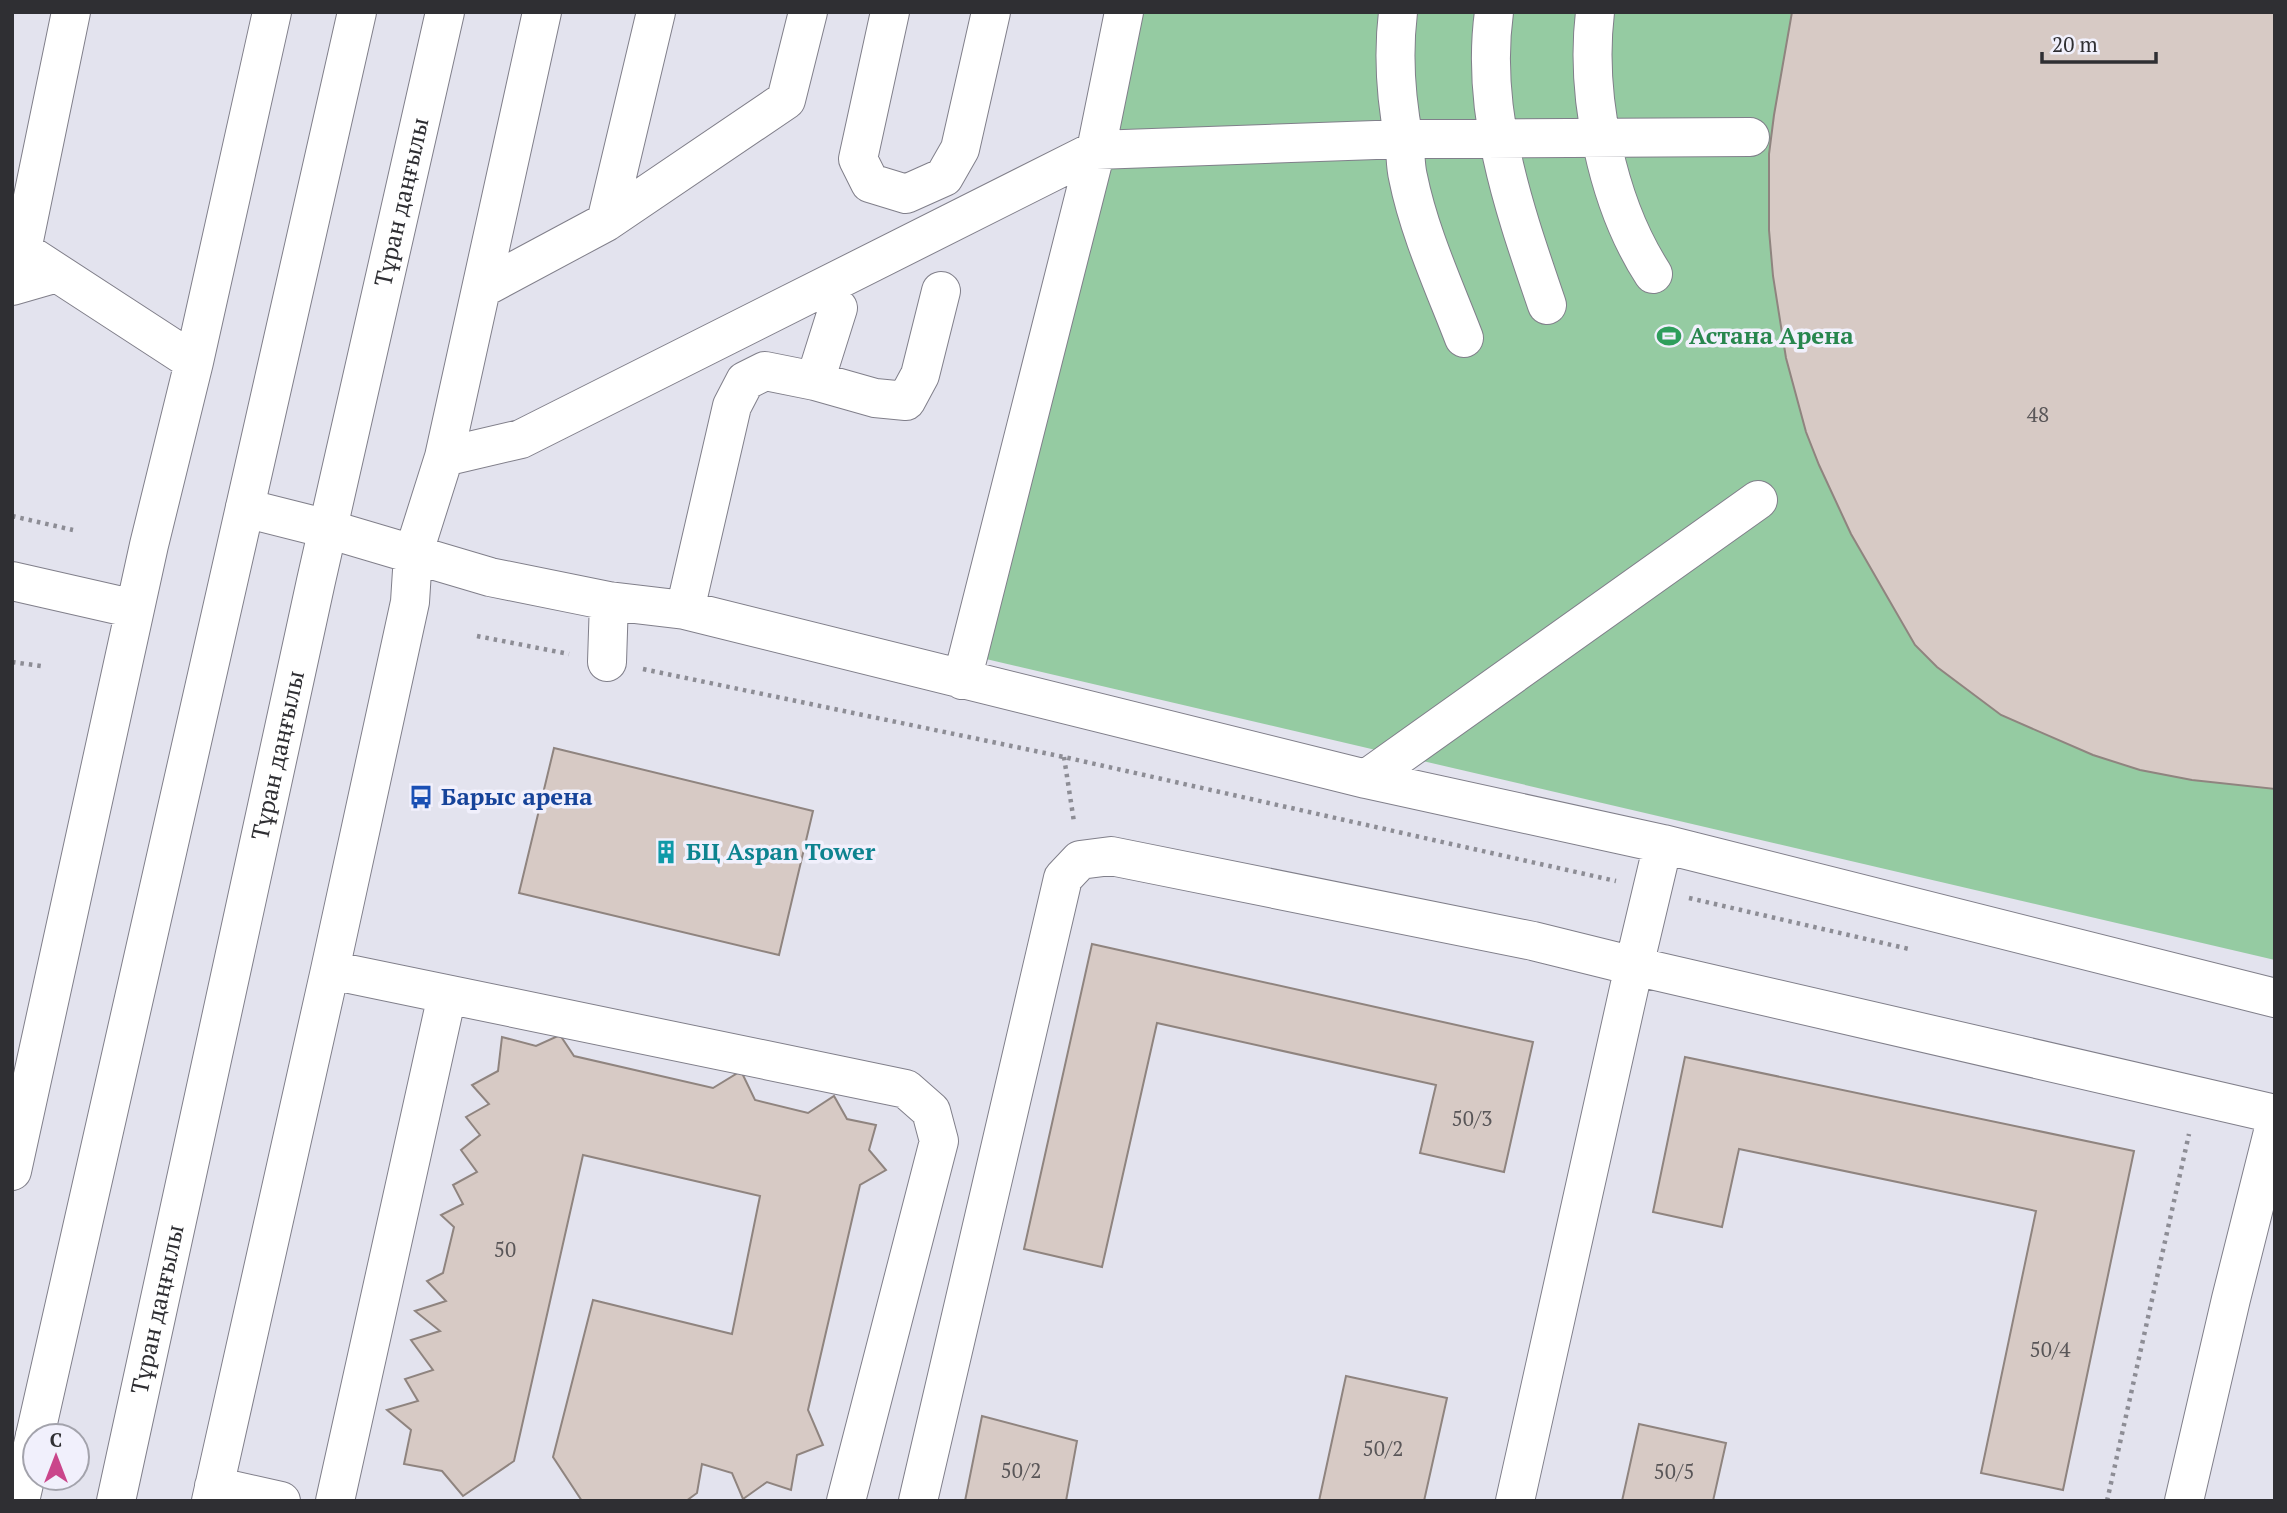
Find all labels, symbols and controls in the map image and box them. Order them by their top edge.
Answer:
scale bar [2042,21,2156,65]
text: 20 m [2052,30,2098,58]
street label: Тұран даңғылы [366,114,436,290]
place label: Астана Арена [1689,319,1854,351]
sports icon: Астана Арена [1655,322,1683,350]
house number: 48 [2027,400,2049,428]
street label: Тұран даңғылы [243,667,311,843]
place label: Барыс арена [441,780,593,812]
bus stop icon: Барыс арена [407,783,435,811]
place label: БЦ Aspan Tower [686,835,876,867]
building icon: БЦ Aspan Tower [652,838,680,866]
house number: 50/3 [1452,1104,1492,1132]
street label: Тұран даңғылы [123,1222,191,1397]
house number: 50 [494,1235,516,1263]
house number: 50/4 [2030,1335,2071,1363]
north arrow [21,1422,91,1492]
text: С [50,1427,62,1452]
house number: 50/2 [1363,1434,1403,1462]
house number: 50/2 [1001,1456,1041,1484]
house number: 50/5 [1654,1457,1694,1485]

